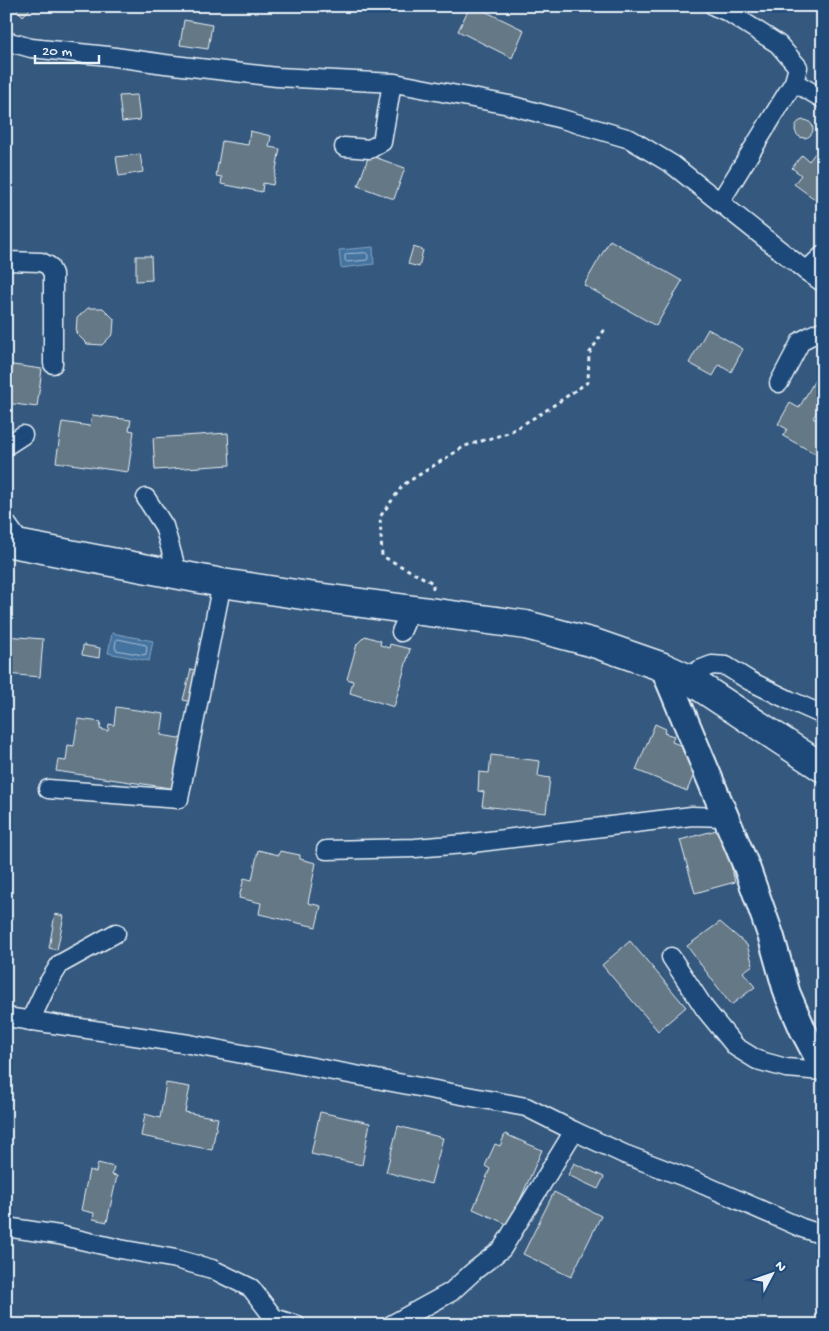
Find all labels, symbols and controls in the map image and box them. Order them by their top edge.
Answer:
scale bar [35,32,99,64]
text: 20 m [42,43,72,61]
north arrow [746,1248,796,1298]
text: N [771,1258,789,1276]

